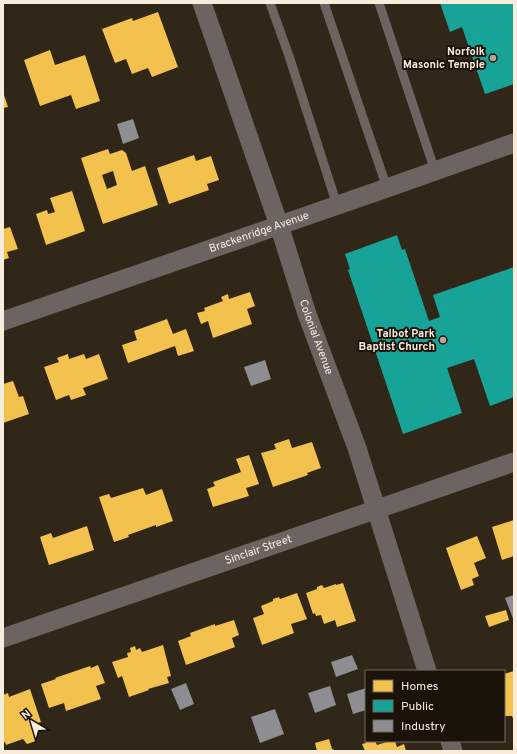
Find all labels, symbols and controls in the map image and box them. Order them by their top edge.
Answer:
place label: Norfolk Masonic Temple [403,45,485,72]
marker: Norfolk Masonic Temple [488,53,498,63]
street label: Brackenridge Avenue [207,209,311,256]
street label: Colonial Avenue [296,298,336,377]
place label: Talbot Park Baptist Church [359,327,435,354]
marker: Talbot Park Baptist Church [438,335,448,345]
street label: Sinclair Street [223,532,294,568]
legend [365,670,505,742]
text: Homes [401,679,438,695]
text: Public [401,699,434,715]
north arrow [12,702,52,742]
text: N [19,707,34,723]
text: Industry [401,719,446,735]

